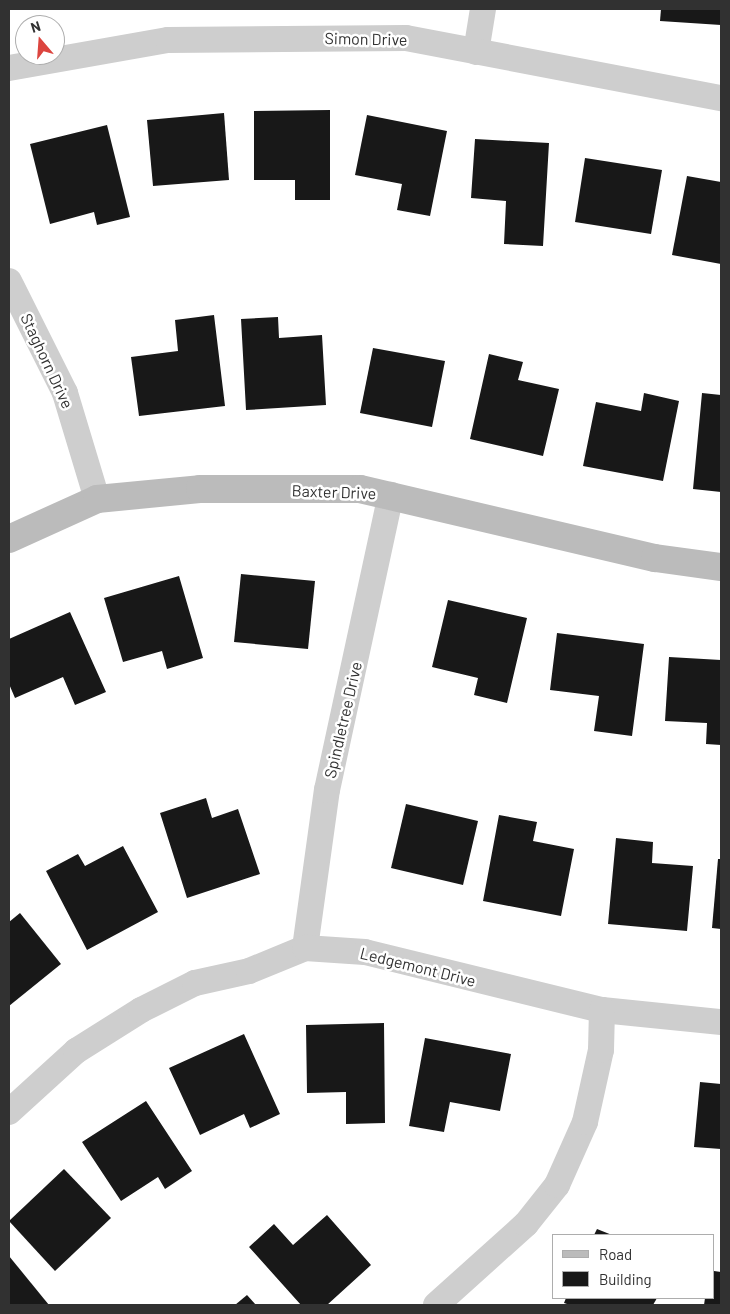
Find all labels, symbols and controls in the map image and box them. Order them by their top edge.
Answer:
north arrow [15,15,65,65]
text: N [28,17,43,36]
street label: Simon Drive [324,29,408,49]
street label: Staghorn Drive [17,311,77,411]
street label: Baxter Drive [291,481,377,503]
street label: Spindletree Drive [320,660,366,780]
street label: Ledgemont Drive [358,943,478,991]
legend [552,1234,715,1299]
text: Road [599,1245,632,1263]
text: Building [599,1270,652,1288]

